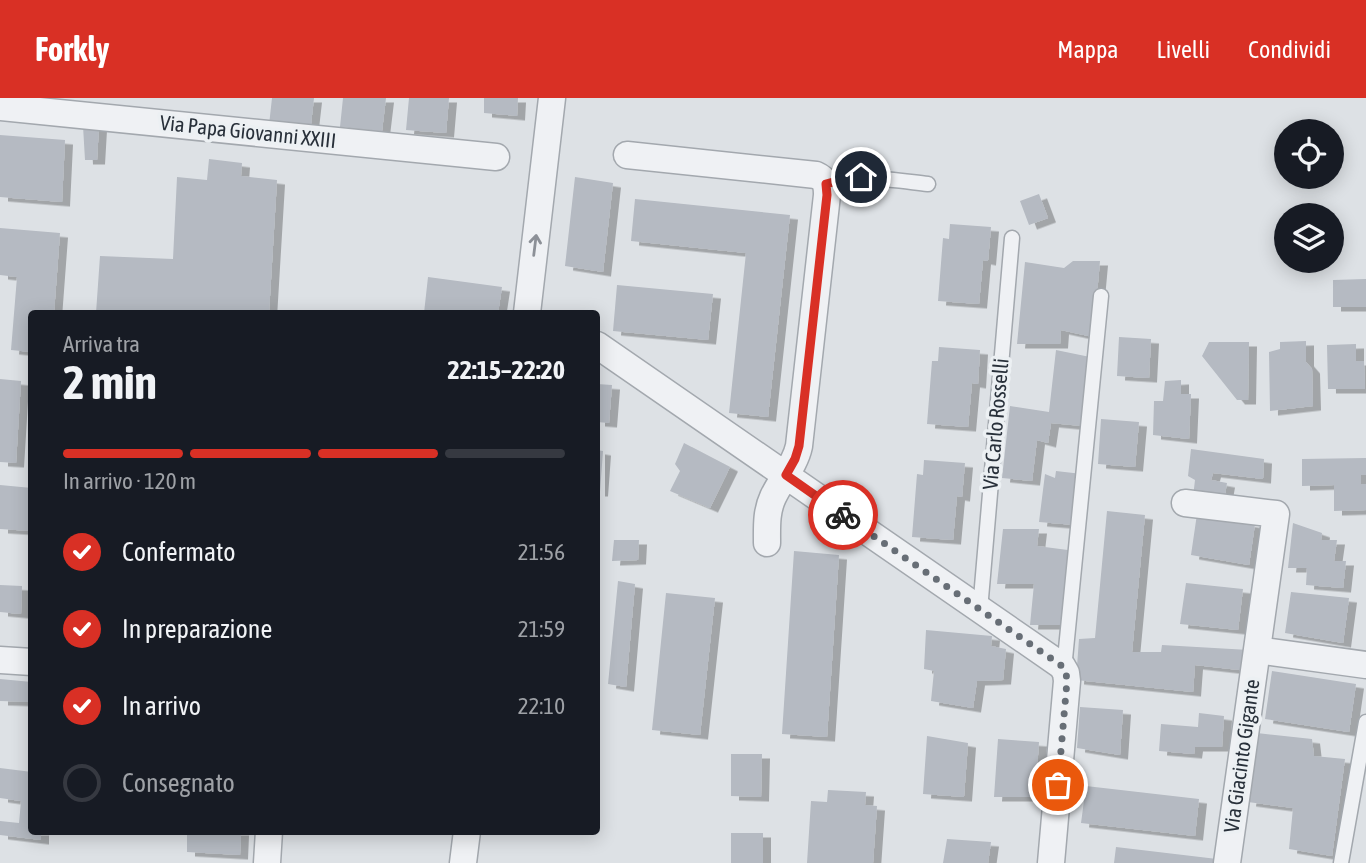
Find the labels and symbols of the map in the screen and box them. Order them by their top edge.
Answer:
street label: Via Papa Giovanni XXIII [159,110,337,152]
pin [831,147,891,207]
one-way arrow [529,235,542,257]
street label: Via Carlo Rosselli [977,357,1013,491]
courier [808,480,878,550]
street label: Via Giacinto Gigante [1218,678,1264,834]
pin [1028,755,1088,815]

